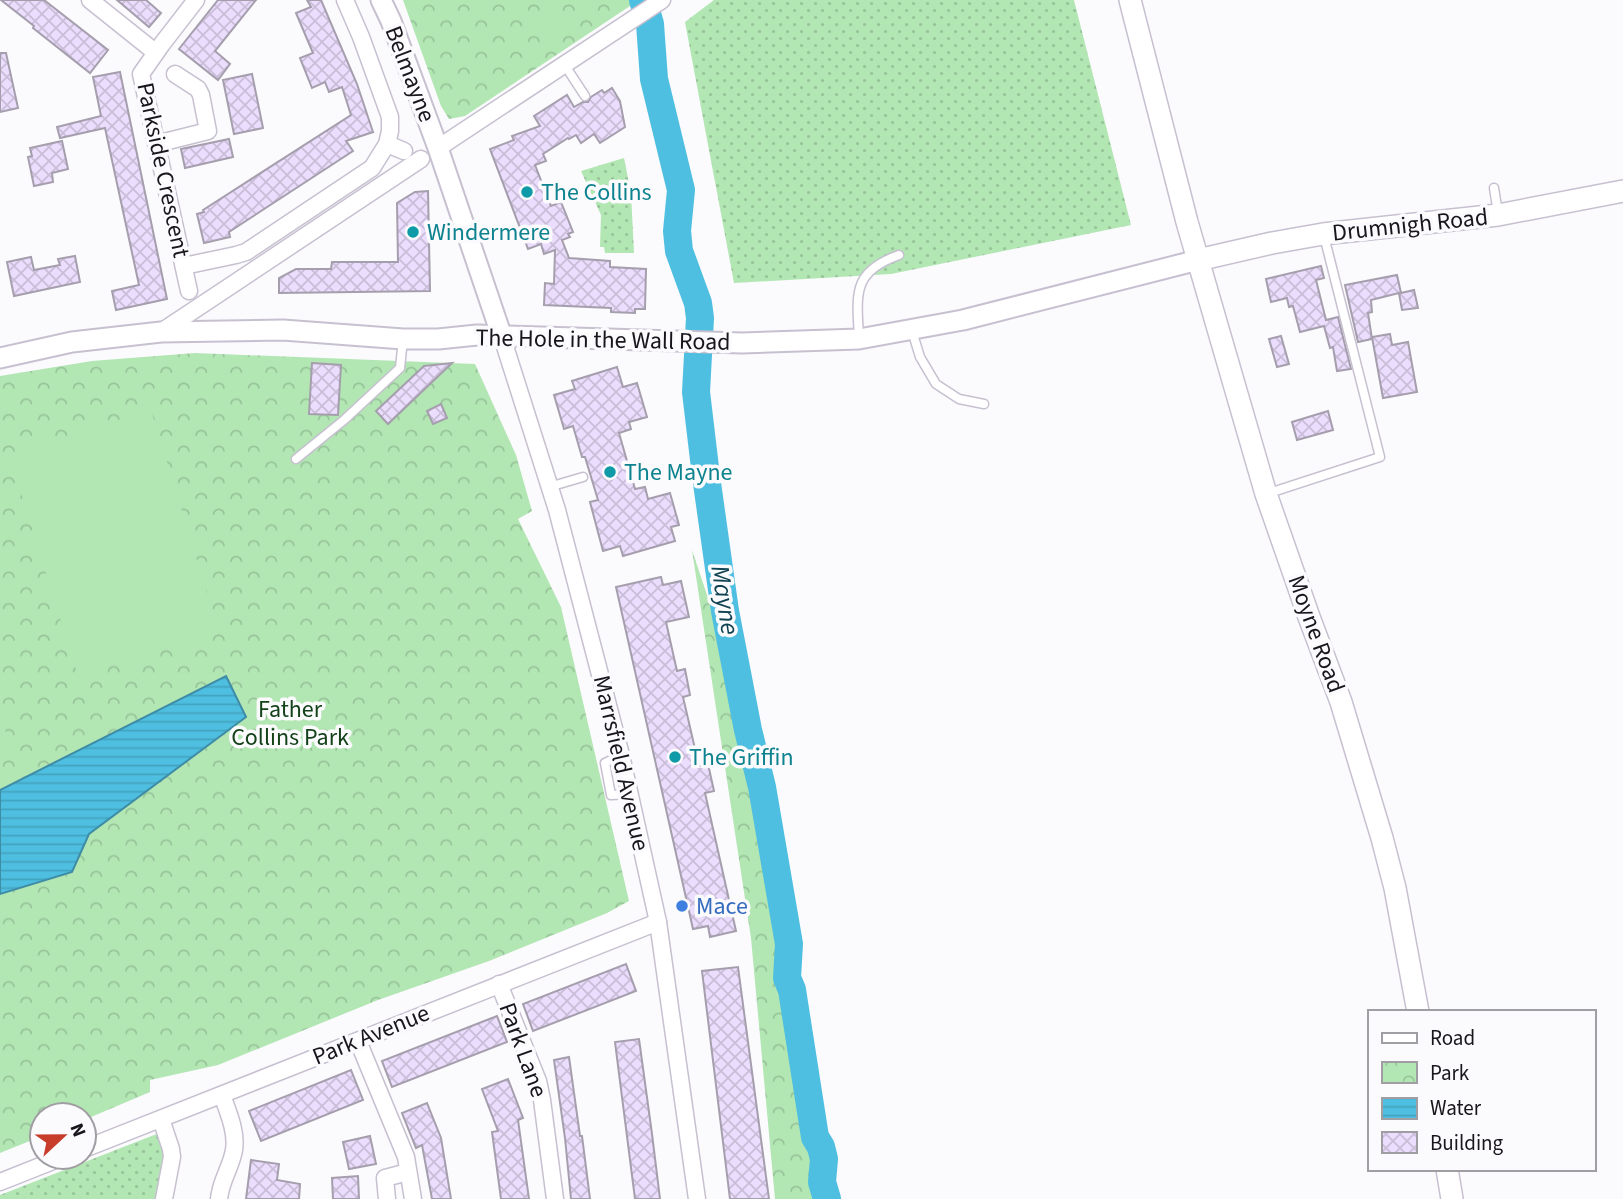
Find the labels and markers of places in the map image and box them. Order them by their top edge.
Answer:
place label: The Collins [541,175,652,210]
marker: The Collins [519,184,535,200]
place label: Windermere [427,215,550,250]
marker: Windermere [405,224,421,240]
place label: The Mayne [624,455,732,490]
marker: The Mayne [602,464,618,480]
place label: The Griffin [689,740,794,775]
marker: The Griffin [667,749,683,765]
place label: Mace [696,889,748,924]
marker: Mace [674,898,690,914]

